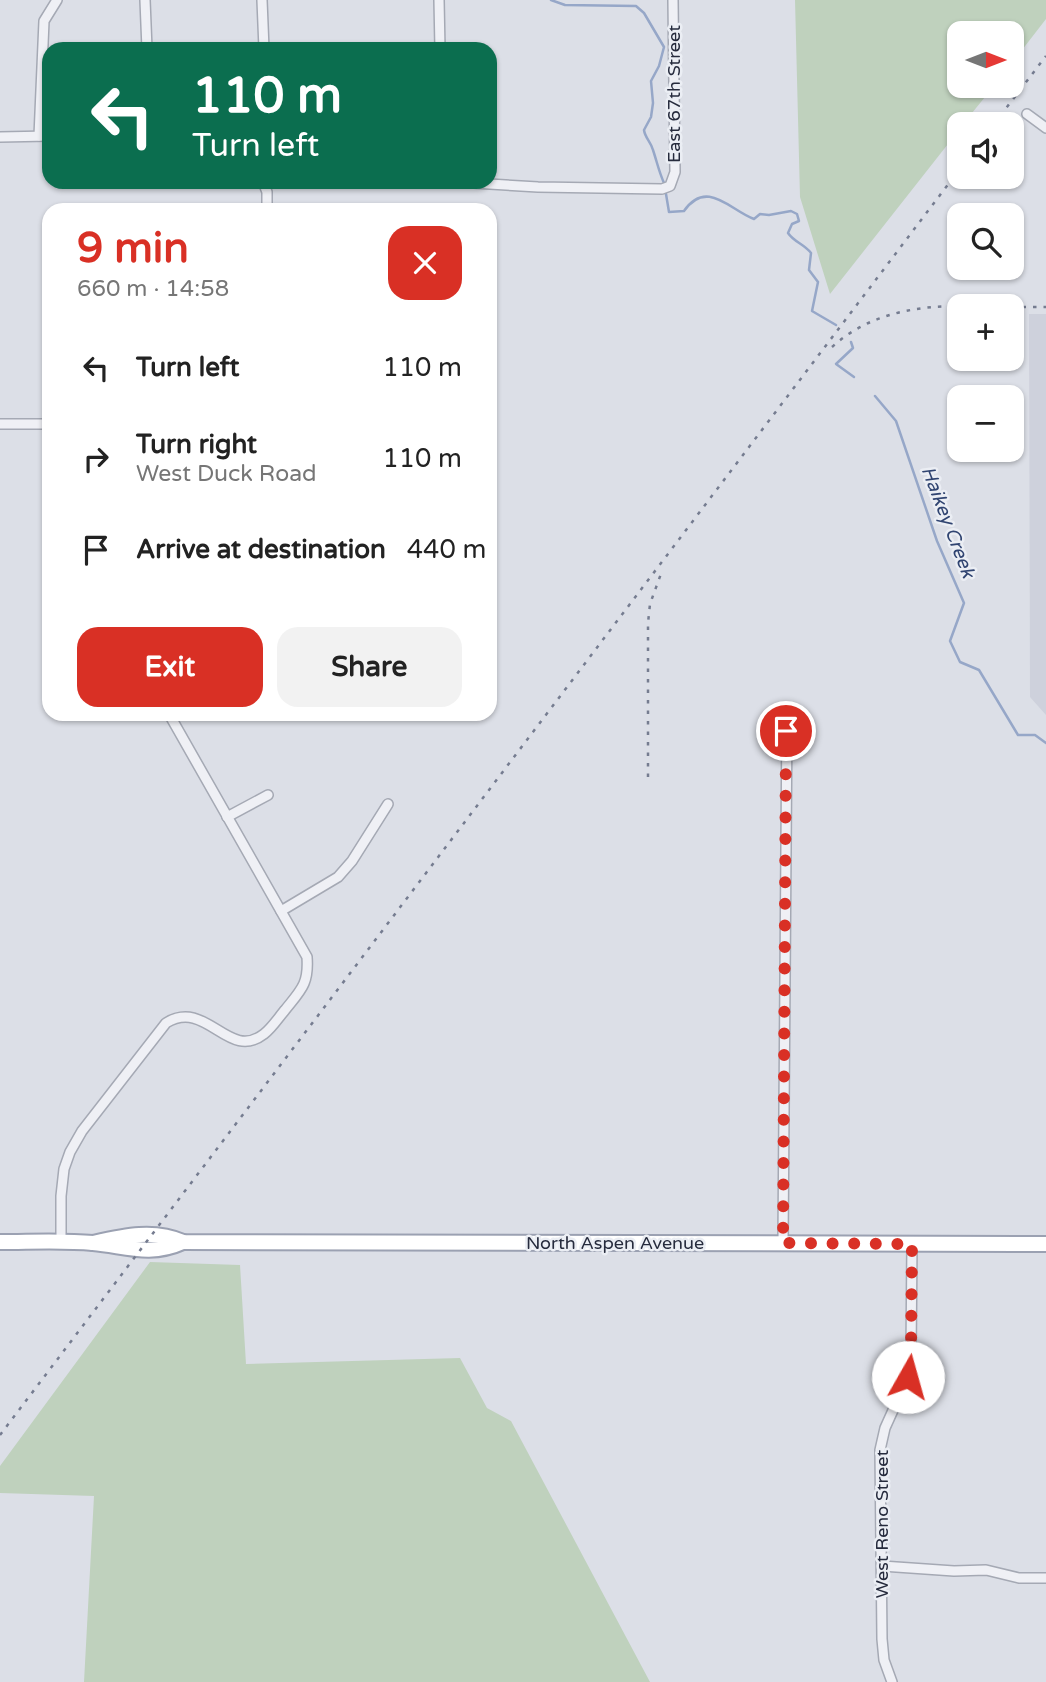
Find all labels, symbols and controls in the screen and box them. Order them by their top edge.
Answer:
north arrow [947,21,1024,98]
map controls [947,21,1024,462]
street label: East 67th Street [663,25,685,163]
text: 110 m [192,67,342,126]
icon: left [77,70,168,161]
button: sound [947,112,1024,189]
text: Turn left [192,127,319,165]
button: search [947,203,1024,280]
text: 9 min [77,223,189,274]
button: close [388,226,462,300]
text: 660 m · 14:58 [77,275,229,303]
button: + [947,294,1024,371]
icon: left [77,349,115,387]
text: Turn left [136,352,239,383]
text: 110 m [382,352,462,383]
button: − [947,385,1024,462]
text: Turn right [136,429,257,460]
icon: right [77,440,115,478]
text: 110 m [382,443,462,474]
text: West Duck Road [136,460,317,488]
water label: Haikey Creek [917,463,980,582]
icon: arrive [77,531,115,569]
text: Arrive at destination [136,534,386,565]
text: 440 m [407,534,486,565]
button: Exit [77,627,263,707]
button: Share [277,627,462,707]
pin [756,701,816,761]
icon: arrive [767,712,805,750]
street label: North Aspen Avenue [526,1232,704,1254]
position arrow [871,1340,945,1414]
street label: West Reno Street [871,1450,893,1598]

